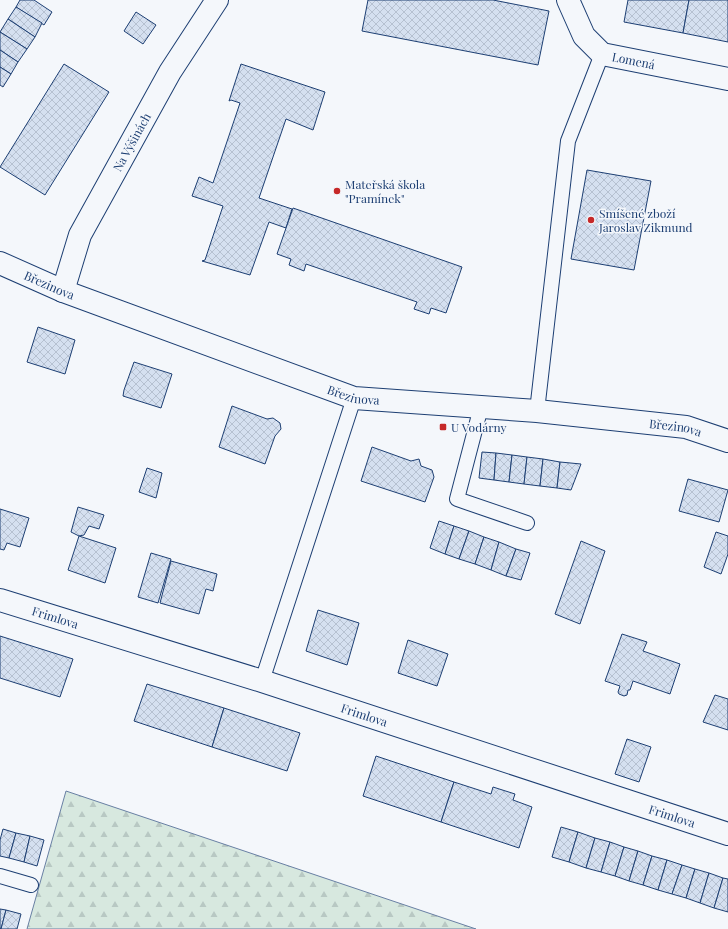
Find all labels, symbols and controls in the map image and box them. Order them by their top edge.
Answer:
street label: Lomená [611,48,656,72]
street label: Na Výšinách [109,110,154,174]
place label: Mateřská škola "Pramínek" [345,176,425,206]
marker: Mateřská škola "Pramínek" [332,186,342,196]
place label: Smíšené zboží Jaroslav Zikmund [598,205,693,235]
marker: Smíšené zboží Jaroslav Zikmund [586,215,596,225]
street label: Březinova [22,267,77,303]
street label: Březinova [325,381,380,408]
street label: Březinova [648,415,704,440]
place label: U Vodárny [451,419,507,435]
marker: U Vodárny [438,422,448,432]
street label: Frimlova [30,602,81,632]
street label: Frimlova [339,700,390,730]
street label: Frimlova [647,801,698,831]

